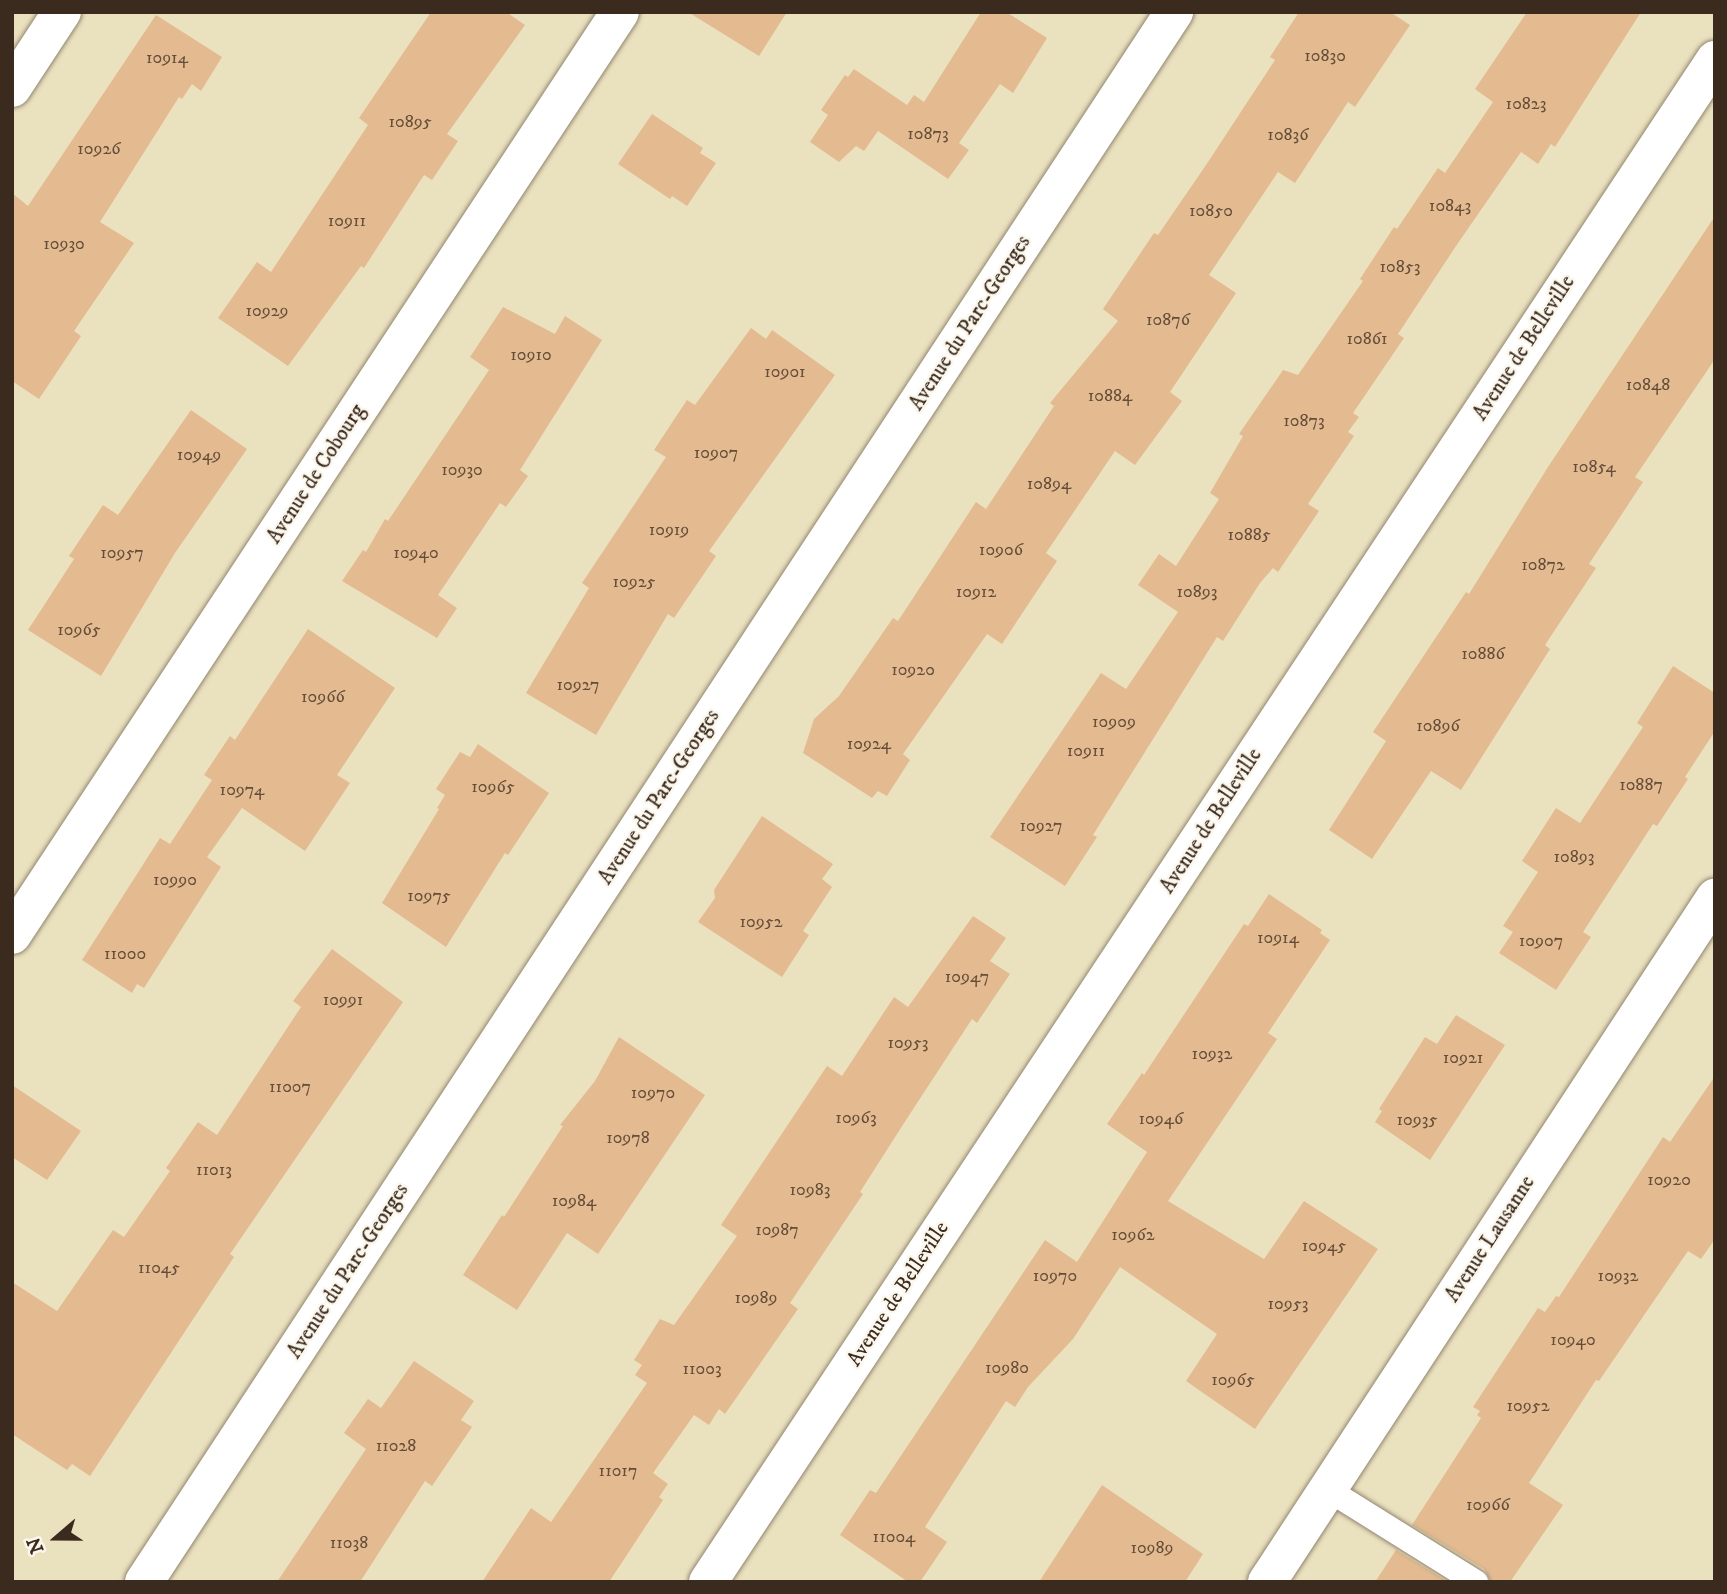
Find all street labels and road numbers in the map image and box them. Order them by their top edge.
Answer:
street label: Avenue du Parc-Georges [904,231,1036,415]
street label: Avenue de Belleville [1468,271,1580,425]
street label: Avenue de Cobourg [262,400,370,548]
street label: Avenue du Parc-Georges [593,705,725,889]
street label: Avenue de Belleville [1155,744,1267,898]
street label: Avenue Lausanne [1440,1171,1540,1307]
street label: Avenue du Parc-Georges [282,1179,414,1363]
street label: Avenue de Belleville [842,1217,954,1371]

